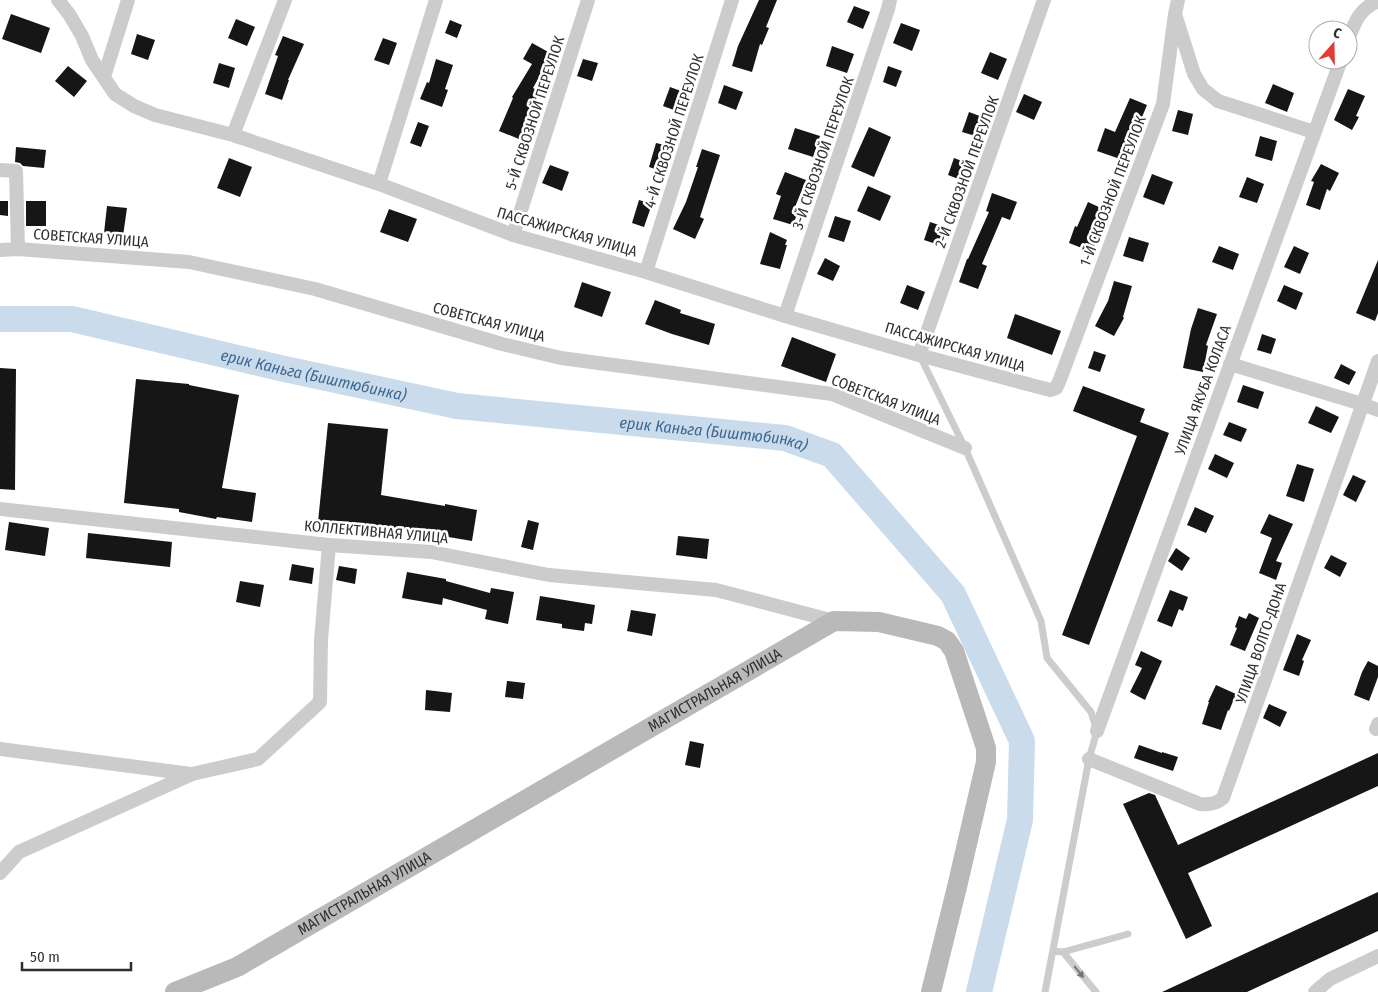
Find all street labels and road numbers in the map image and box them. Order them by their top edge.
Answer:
street label: 5-Й СКВОЗНОЙ ПЕРЕУЛОК [502,34,568,192]
street label: 4-Й СКВОЗНОЙ ПЕРЕУЛОК [641,52,707,210]
street label: 3-Й СКВОЗНОЙ ПЕРЕУЛОК [788,74,858,232]
street label: 2-Й СКВОЗНОЙ ПЕРЕУЛОК [931,94,1003,250]
street label: 1-Й СКВОЗНОЙ ПЕРЕУЛОК [1076,113,1150,269]
street label: ПАССАЖИРСКАЯ УЛИЦА [495,203,639,261]
street label: СОВЕТСКАЯ УЛИЦА [33,225,149,251]
street label: СОВЕТСКАЯ УЛИЦА [431,298,547,346]
street label: ПАССАЖИРСКАЯ УЛИЦА [883,318,1027,376]
street label: УЛИЦА ЯКУБА КОЛАСА [1171,322,1235,458]
street label: СОВЕТСКАЯ УЛИЦА [829,371,943,429]
street label: КОЛЛЕКТИВНАЯ УЛИЦА [303,517,449,547]
street label: УЛИЦА ВОЛГО-ДОНА [1232,580,1290,707]
street label: МАГИСТРАЛЬНАЯ УЛИЦА [645,644,785,736]
street label: МАГИСТРАЛЬНАЯ УЛИЦА [294,847,434,939]

